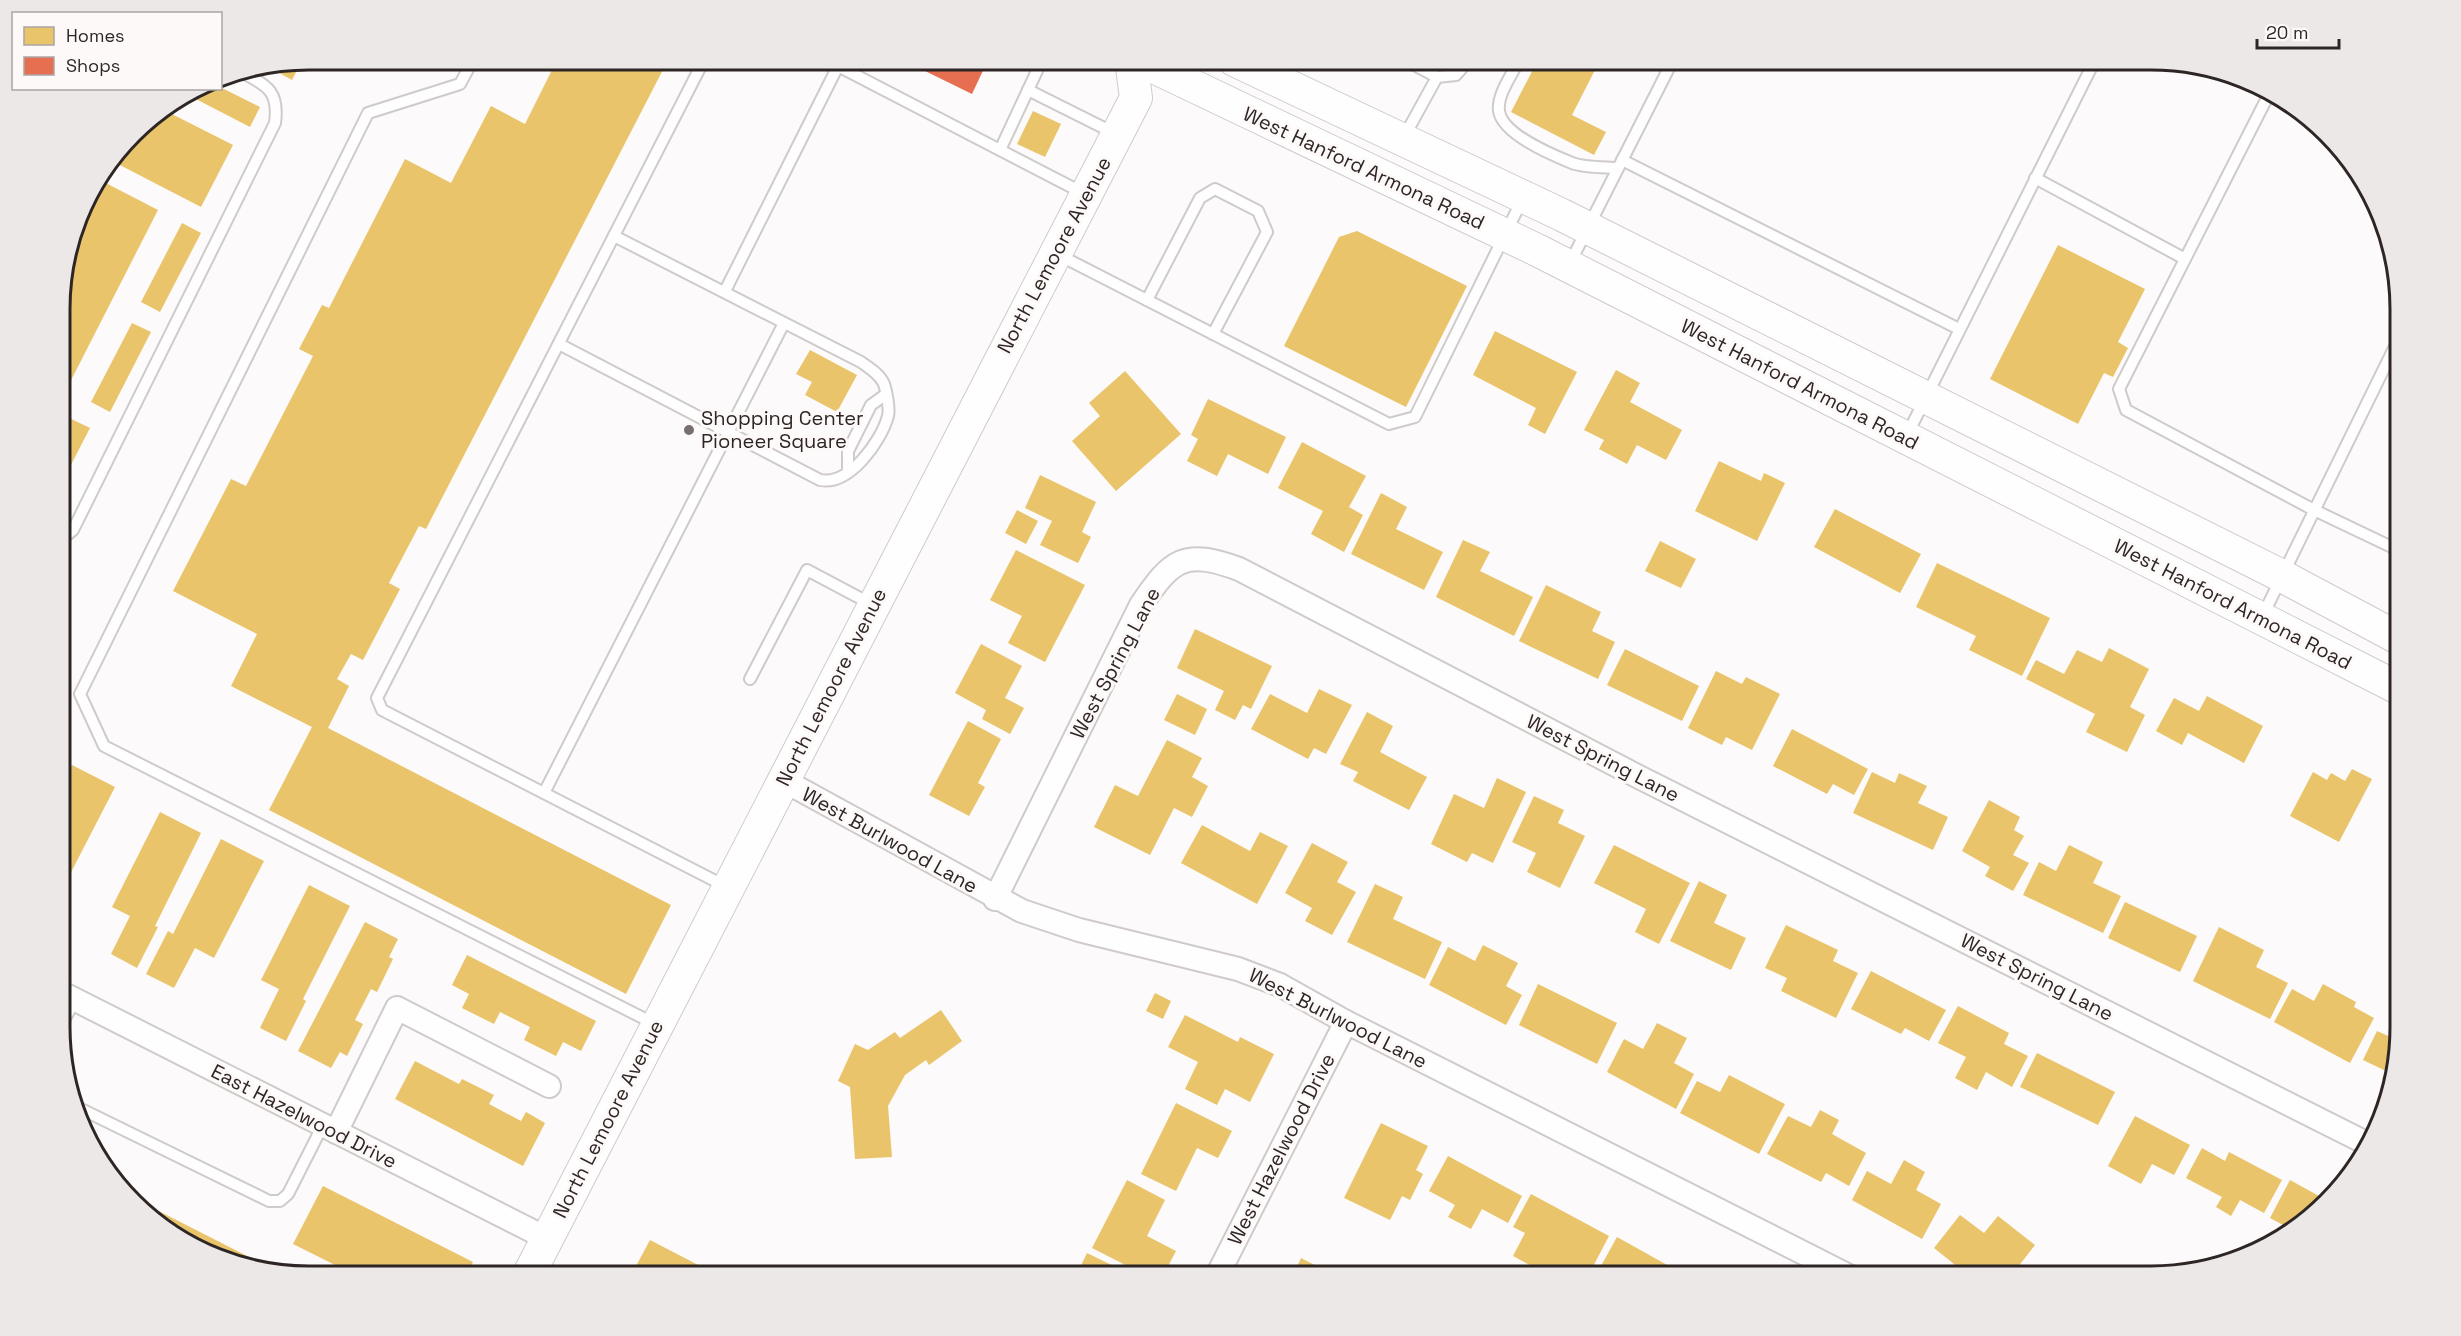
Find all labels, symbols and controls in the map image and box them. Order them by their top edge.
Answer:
legend [12,12,222,90]
scale bar [2257,12,2340,50]
text: 20 m [2266,21,2309,44]
text: Homes [66,24,125,47]
text: Shops [66,54,120,77]
street label: West Hanford Armona Road [1239,101,1489,235]
street label: North Lemoore Avenue [991,152,1117,358]
street label: West Hanford Armona Road [1677,313,1923,455]
place label: Shopping Center Pioneer Square [701,405,864,454]
marker: Shopping Center Pioneer Square [682,423,696,437]
street label: West Hanford Armona Road [2110,533,2356,675]
street label: West Spring Lane [1064,583,1166,743]
street label: North Lemoore Avenue [770,584,892,790]
street label: West Spring Lane [1522,708,1684,808]
street label: West Burlwood Lane [798,781,982,899]
street label: West Spring Lane [1956,927,2118,1027]
street label: West Burlwood Lane [1244,962,1432,1074]
street label: North Lemoore Avenue [547,1016,669,1222]
street label: West Hazelwood Drive [1221,1049,1341,1249]
street label: East Hazelwood Drive [207,1058,401,1174]

